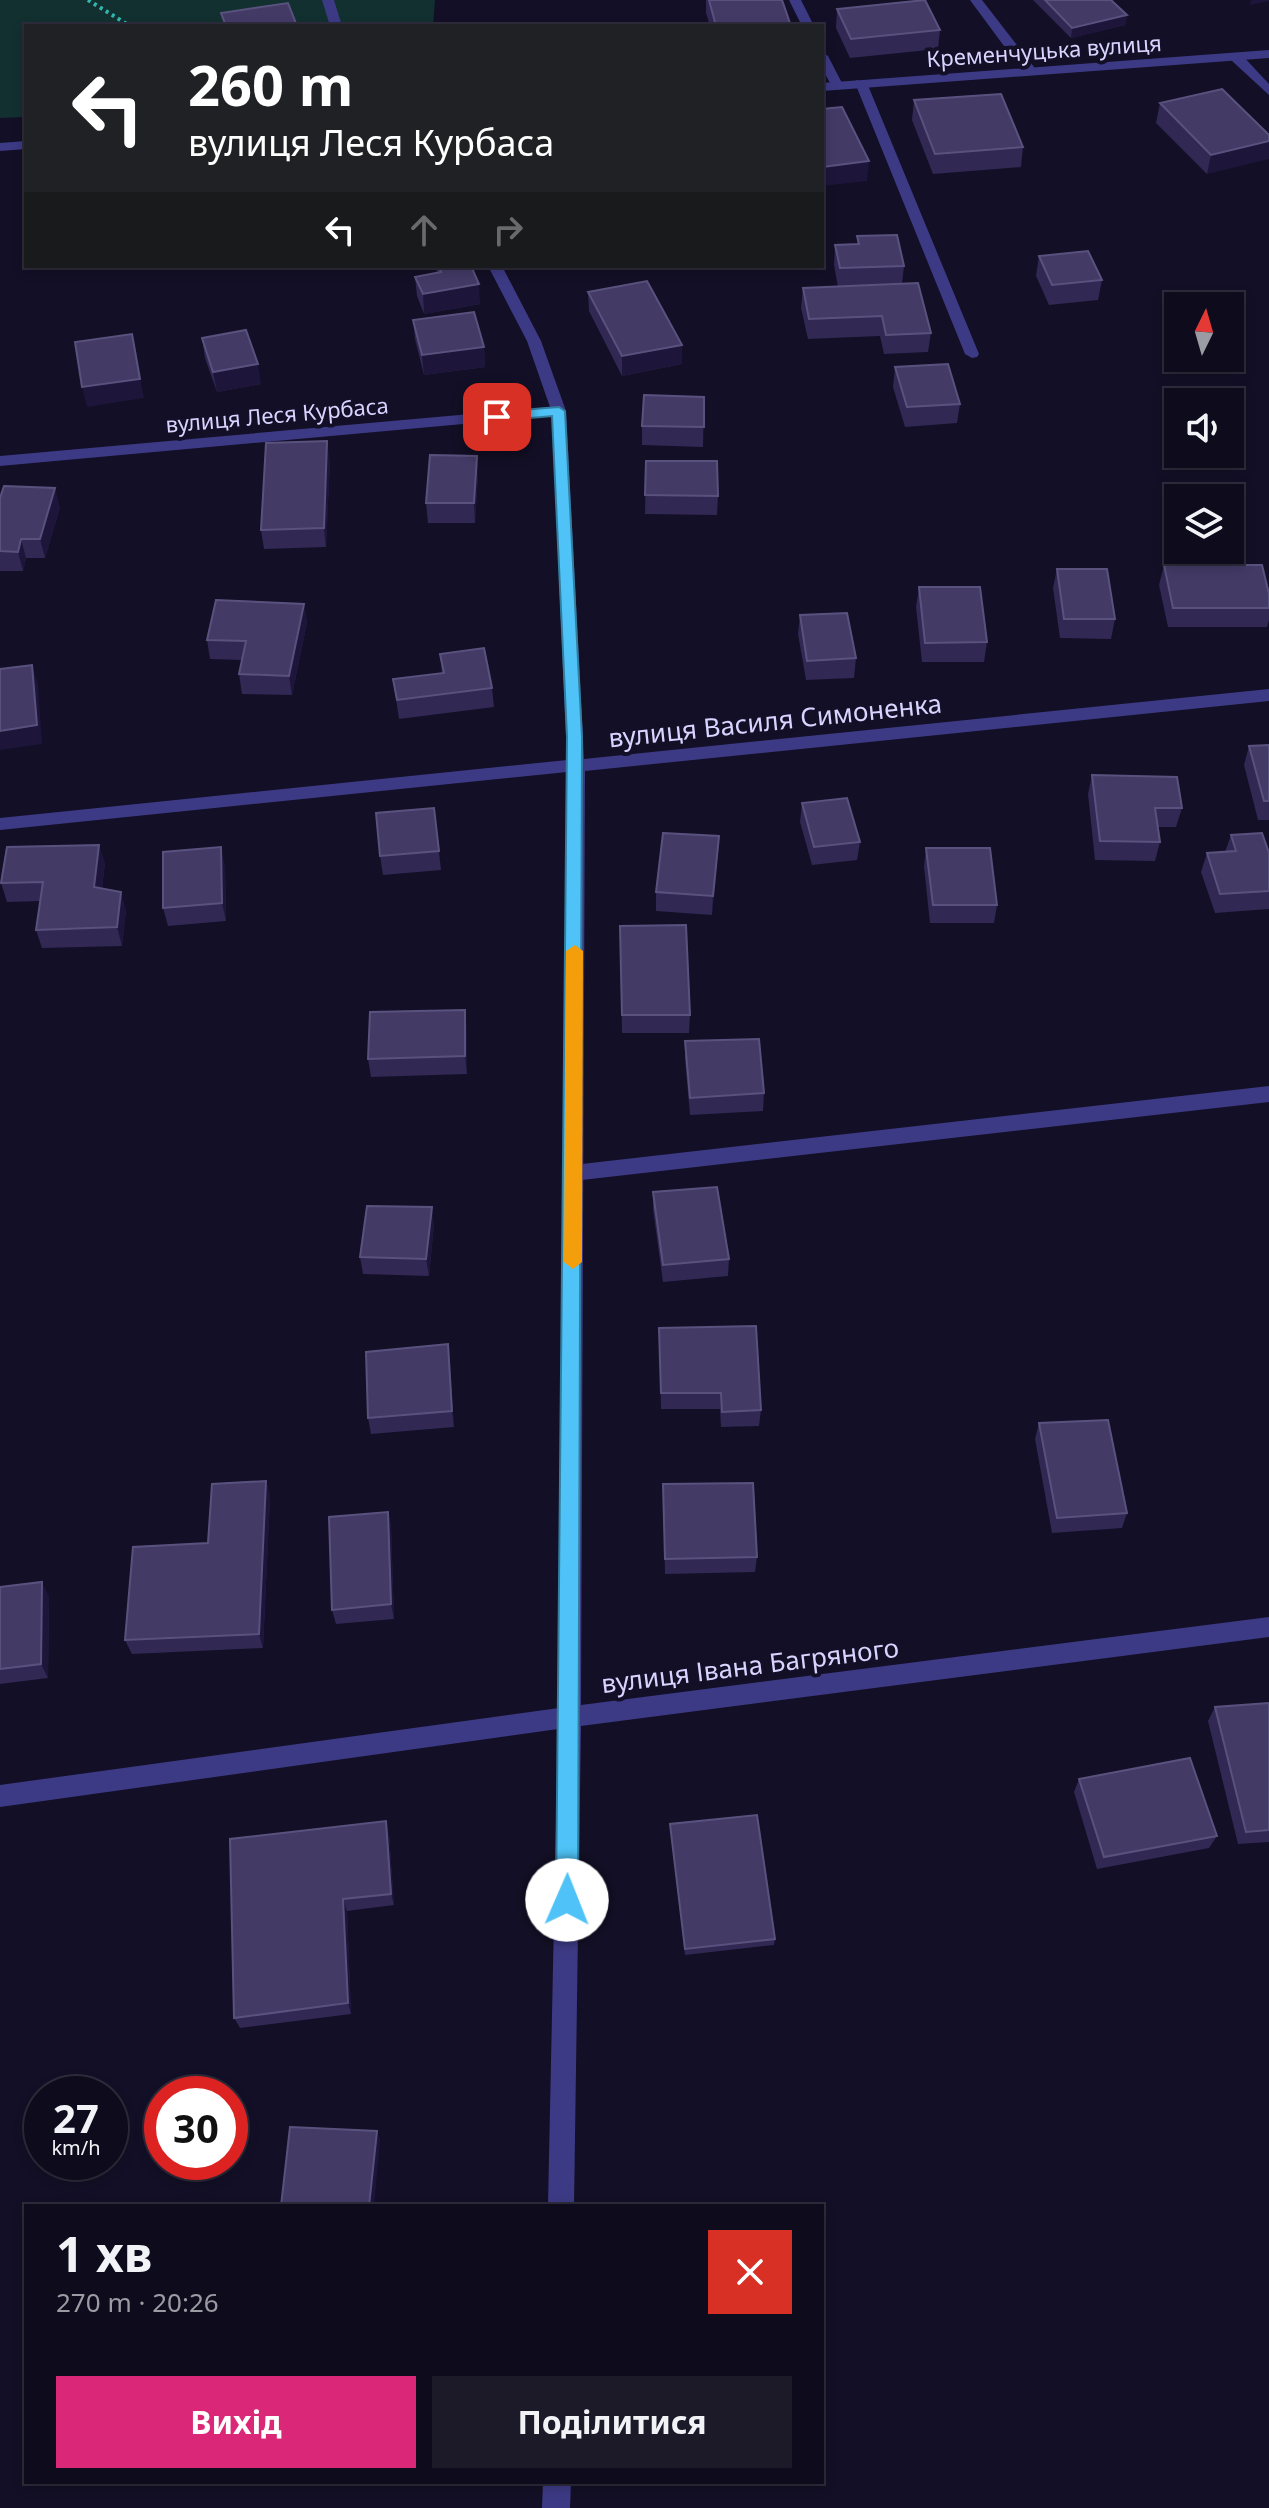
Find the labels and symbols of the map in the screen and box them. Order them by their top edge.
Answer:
street label: Кременчуцька вулиця [925,27,1163,73]
north arrow [1164,292,1244,372]
pin [463,383,531,451]
street label: вулиця Леся Курбаса [164,389,390,439]
street label: вулиця Василя Симоненка [607,685,943,755]
street label: вулиця Івана Багряного [599,1629,901,1701]
position arrow [525,1858,609,1942]
speed limit sign: 30 [144,2076,248,2180]

